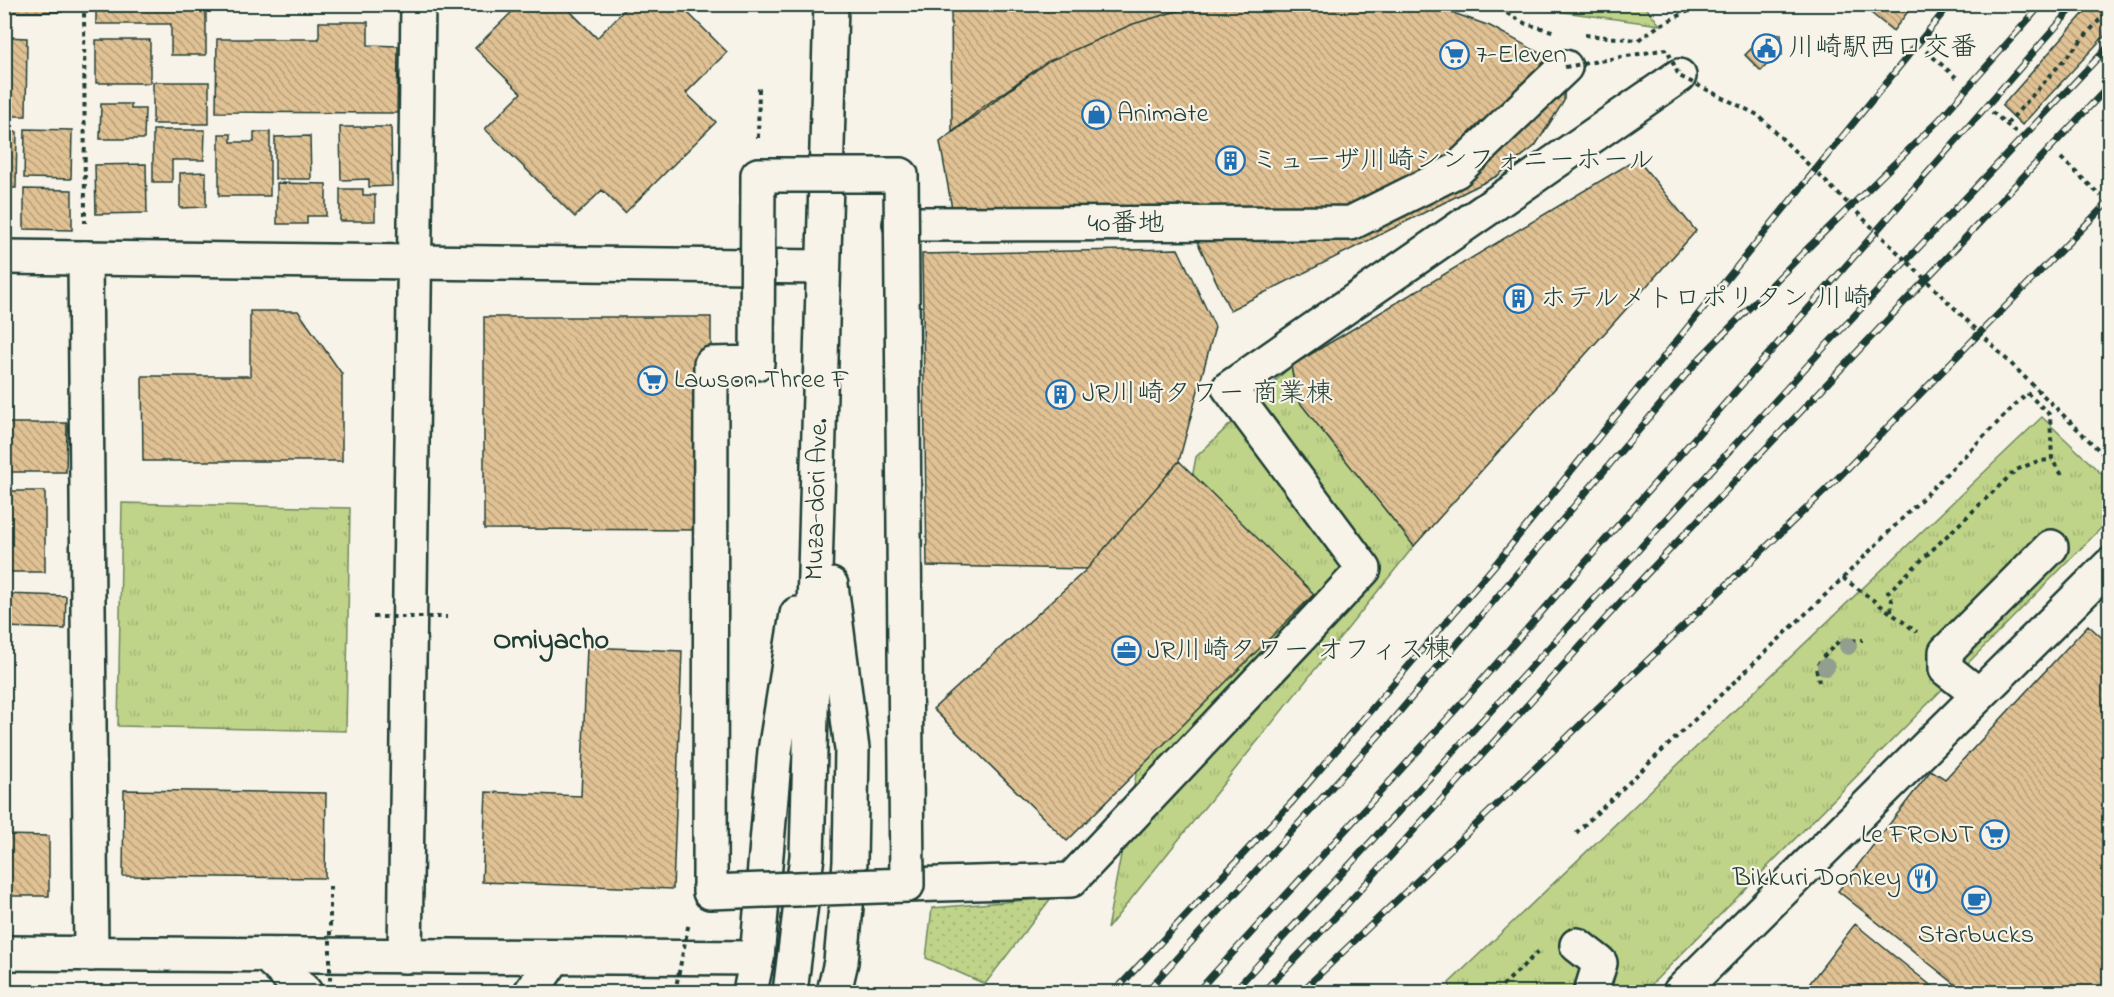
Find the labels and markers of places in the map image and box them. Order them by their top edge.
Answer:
place label: 川崎駅西口交番 [1788,29,1977,68]
public building icon: 川崎駅西口交番 [1751,32,1783,64]
place label: 7-Eleven [1476,36,1567,75]
supermarket icon: 7-Eleven [1439,39,1471,71]
place label: Animate [1117,95,1209,134]
shop icon: Animate [1080,98,1112,130]
place label: ミューザ川崎シンフォニーホール [1251,142,1655,181]
building icon: ミューザ川崎シンフォニーホール [1214,145,1246,177]
place label: ホテルメトロポリタン 川崎 [1540,280,1870,319]
building icon: ホテルメトロポリタン 川崎 [1503,283,1535,315]
place label: Lawson Three F [674,361,849,400]
supermarket icon: Lawson Three F [637,364,669,396]
place label: JR川崎タワー 商業棟 [1082,375,1333,414]
building icon: JR川崎タワー 商業棟 [1045,378,1077,410]
place label: JR川崎タワー オフィス棟 [1147,632,1452,671]
office icon: JR川崎タワー オフィス棟 [1110,635,1142,667]
place label: Le FRONT [1861,816,1974,855]
supermarket icon: Le FRONT [1979,819,2011,851]
place label: Bikkuri Donkey [1732,859,1901,898]
restaurant icon: Bikkuri Donkey [1906,862,1938,894]
cafe icon: Starbucks [1960,884,1992,916]
place label: Starbucks [1918,916,2034,955]

